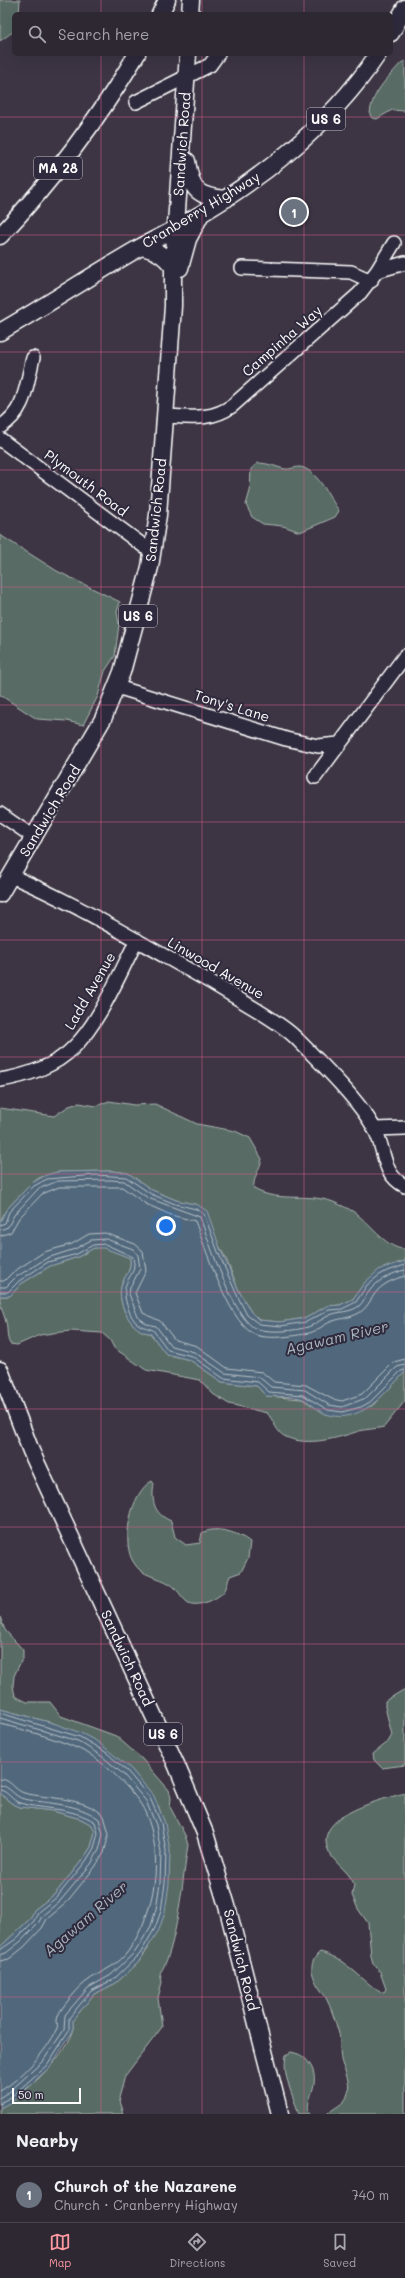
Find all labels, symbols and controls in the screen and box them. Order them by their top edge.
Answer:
search box [12,12,393,56]
icon: search [26,23,48,45]
text: Search here [58,24,149,44]
street label: Sandwich Road [168,91,195,196]
road number: US 6 [307,108,345,130]
road number: MA 28 [34,157,82,179]
street label: Cranberry Highway [138,167,263,252]
pin: 1 [281,197,307,227]
street label: Campinha Way [238,301,326,381]
street label: Plymouth Road [41,445,132,520]
street label: Sandwich Road [141,457,170,563]
road number: US 6 [119,605,157,627]
street label: Tony's Lane [192,685,272,726]
street label: Sandwich Road [15,761,85,860]
street label: Linwood Avenue [164,932,268,1003]
street label: Ladd Avenue [60,948,119,1033]
your location [156,1216,176,1236]
water label: Agawam River [283,1315,391,1359]
street label: Sandwich Road [97,1607,158,1709]
road number: US 6 [144,1723,182,1745]
water label: Agawam River [39,1876,132,1960]
street label: Sandwich Road [220,1907,263,2013]
scale bar [12,2086,81,2105]
text: 50 m [18,2087,44,2102]
text: Nearby [16,2129,78,2151]
text: Church of the Nazarene [54,2176,237,2196]
text: 1 [26,2186,32,2203]
text: 740 m [352,2186,389,2203]
text: Church · Cranberry Highway [54,2196,238,2213]
tab: Map [49,2231,71,2270]
tab: Directions [169,2231,225,2270]
tab: Saved [323,2231,356,2270]

